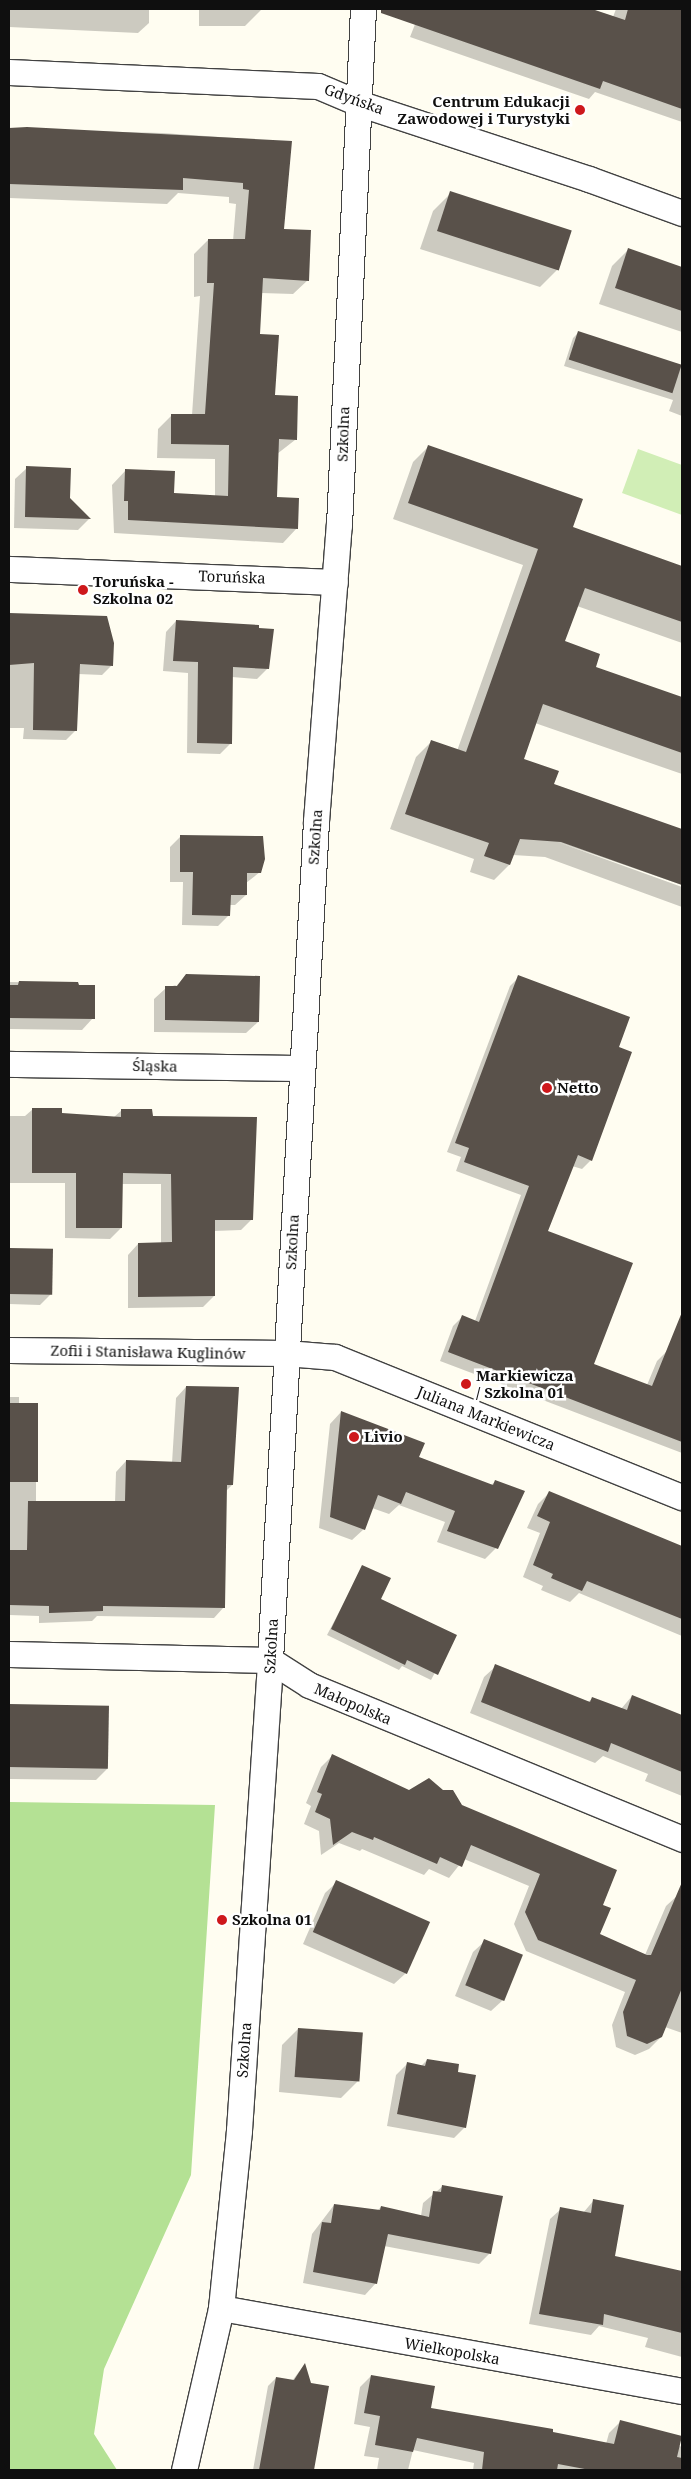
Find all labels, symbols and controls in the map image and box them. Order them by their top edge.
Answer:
street label: Gdyńska [322,80,386,118]
place label: Centrum Edukacji Zawodowej i Turystyki [397,92,570,127]
marker: Centrum Edukacji Zawodowej i Turystyki [574,104,586,116]
street label: Szkolna [333,406,353,462]
street label: Toruńska [198,567,266,587]
place label: Toruńska - Szkolna 02 [93,572,174,607]
marker: Toruńska - Szkolna 02 [77,584,89,596]
street label: Szkolna [304,809,326,865]
street label: Śląska [132,1057,178,1075]
place label: Netto [557,1079,599,1097]
marker: Netto [541,1082,553,1094]
street label: Szkolna [282,1214,302,1270]
street label: Zofii i Stanisława Kuglinów [50,1341,246,1363]
place label: Markiewicza / Szkolna 01 [476,1366,573,1401]
marker: Markiewicza / Szkolna 01 [460,1378,472,1390]
street label: Juliana Markiewicza [414,1382,558,1454]
place label: Livio [364,1428,403,1446]
marker: Livio [348,1431,360,1443]
street label: Szkolna [261,1618,281,1674]
street label: Małopolska [311,1680,395,1728]
place label: Szkolna 01 [232,1911,312,1929]
marker: Szkolna 01 [216,1914,228,1926]
street label: Szkolna [233,2022,255,2078]
street label: Wielkopolska [403,2334,501,2368]

